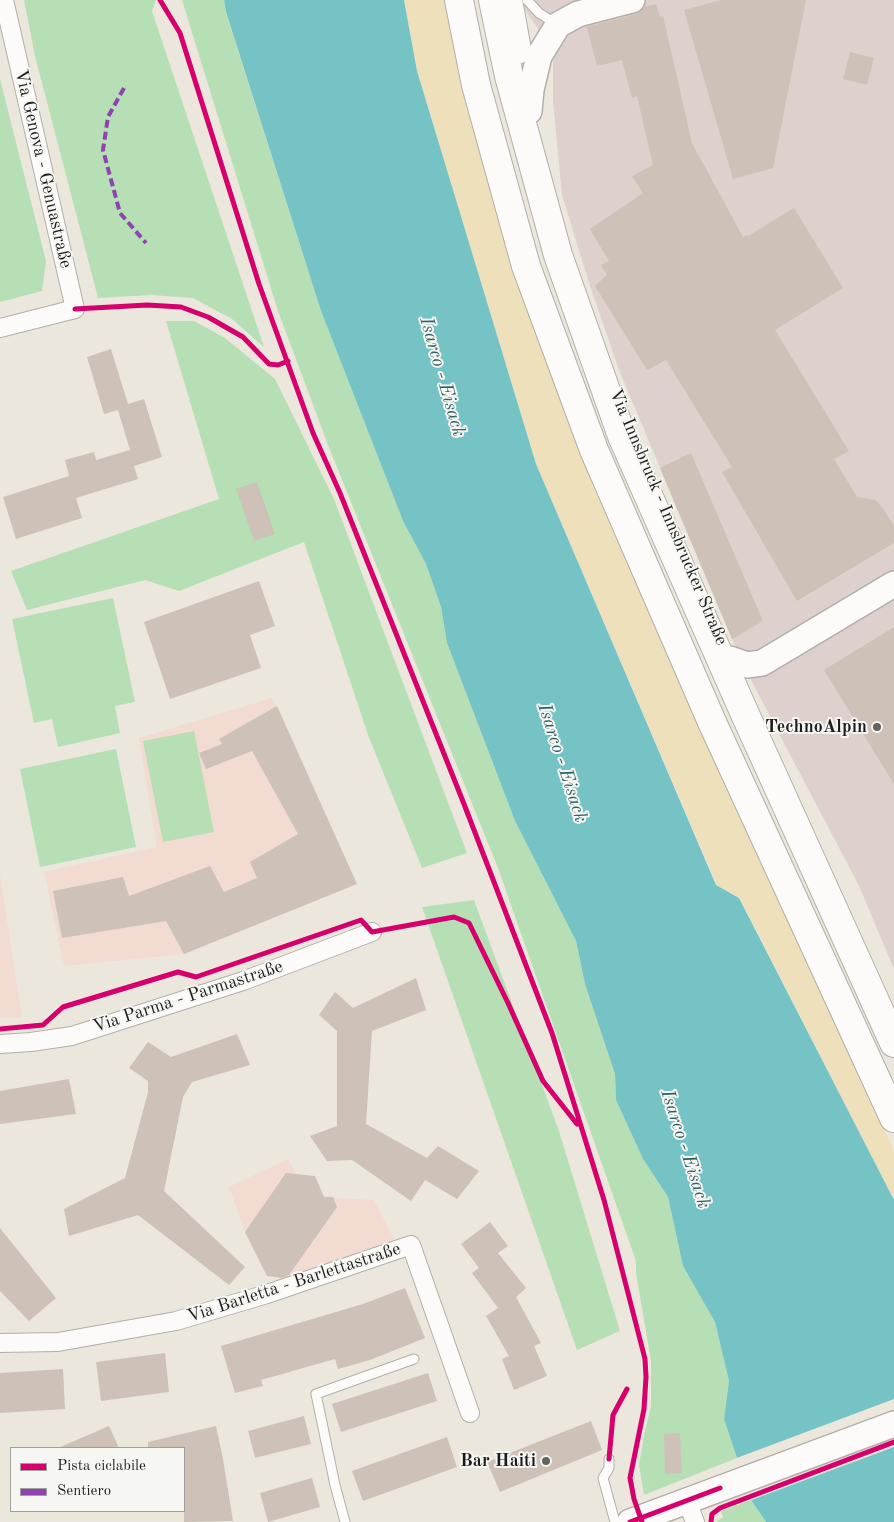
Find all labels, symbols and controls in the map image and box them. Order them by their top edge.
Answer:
street label: Via Genova - Genuastraße [10,68,76,270]
water label: Isarco - Eisack [414,314,470,440]
street label: Via Innsbruck - Innsbrucker Straße [604,386,732,648]
water label: Isarco - Eisack [532,701,592,825]
place label: TechnoAlpin [765,716,867,738]
marker: TechnoAlpin [871,721,883,733]
street label: Via Parma - Parmastraße [90,956,286,1038]
water label: Isarco - Eisack [655,1087,715,1211]
street label: Via Barletta - Barlettastraße [184,1238,404,1328]
legend [10,1447,185,1512]
place label: Bar Haiti [460,1450,536,1472]
marker: Bar Haiti [540,1455,552,1467]
text: Pista ciclabile [57,1459,146,1474]
text: Sentiero [57,1484,111,1499]

